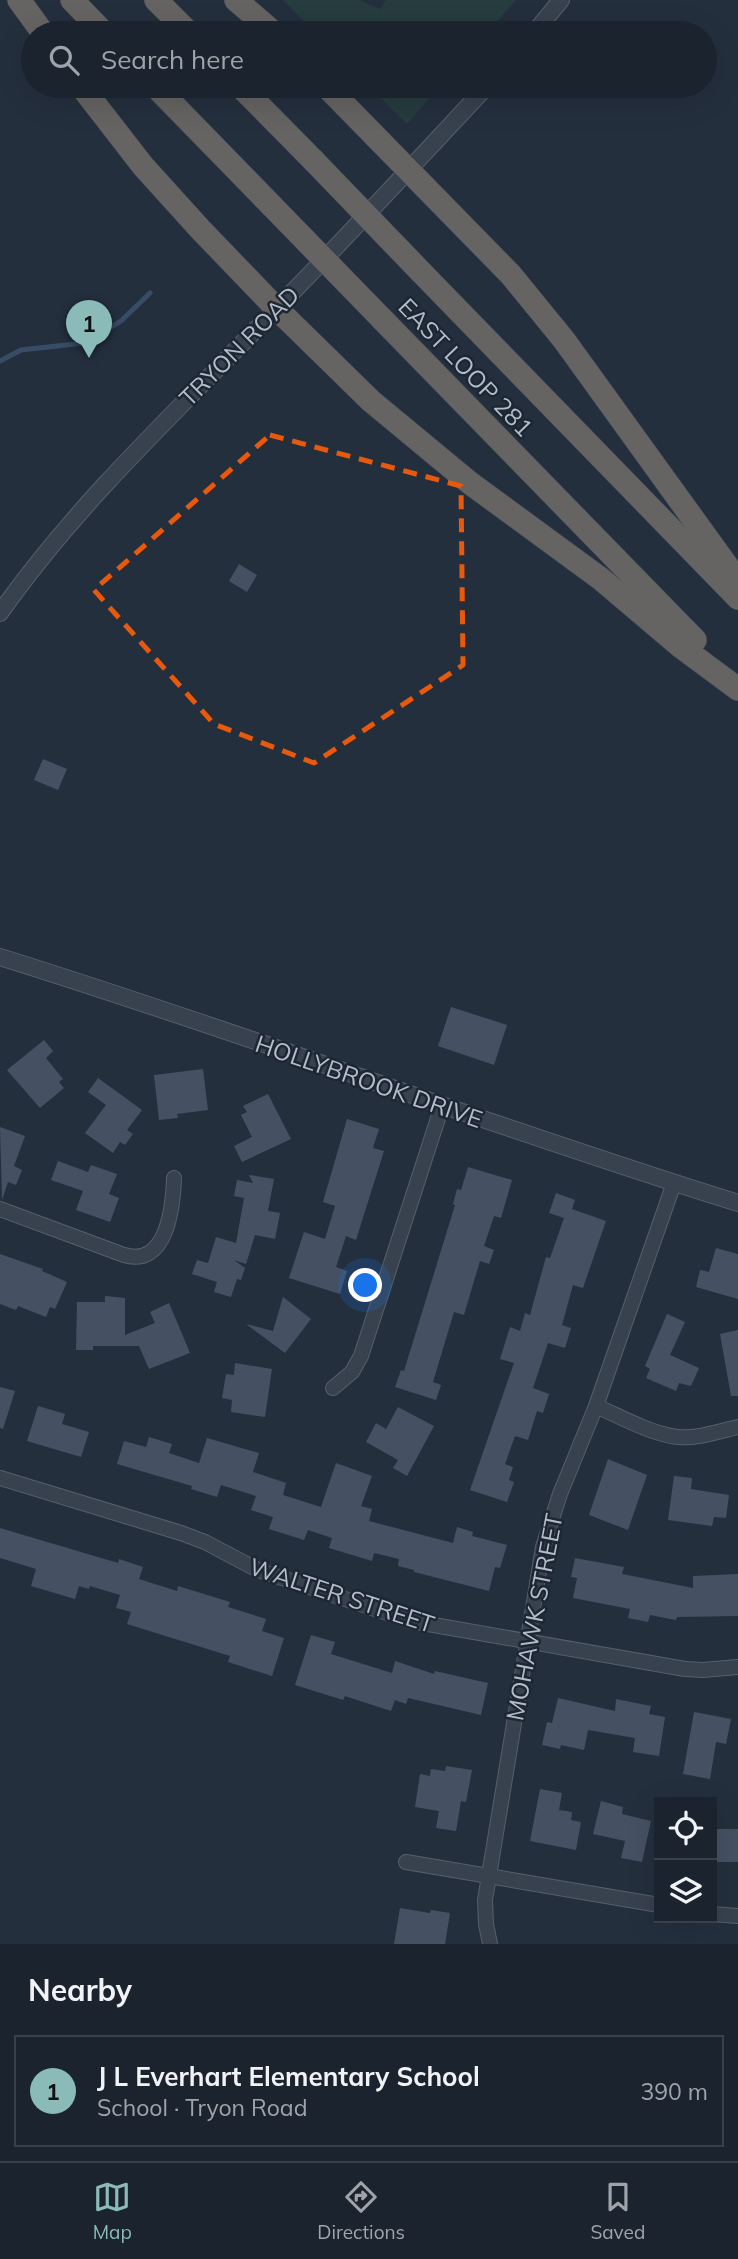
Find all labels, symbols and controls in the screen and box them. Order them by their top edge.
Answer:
search box [21,21,717,98]
icon: search [45,41,83,79]
text: Search here [101,43,244,76]
street label: TRYON ROAD [173,280,305,412]
street label: EAST LOOP 281 [392,291,540,443]
pin: 1 [66,300,112,358]
street label: HOLLYBROOK DRIVE [252,1028,486,1134]
your location [348,1268,382,1302]
street label: MOHAWK STREET [499,1511,569,1723]
street label: WALTER STREET [246,1551,439,1639]
map controls [654,1797,717,1923]
button: locate [654,1797,717,1860]
button: layers [654,1860,717,1923]
text: Nearby [28,1971,132,2009]
text: J L Everhart Elementary School [97,2060,480,2093]
text: 1 [46,2077,60,2106]
text: 390 m [640,2077,708,2106]
text: School · Tryon Road [97,2093,307,2122]
tab: Map [93,2178,132,2244]
tab: Directions [317,2178,405,2244]
tab: Saved [590,2178,645,2244]

